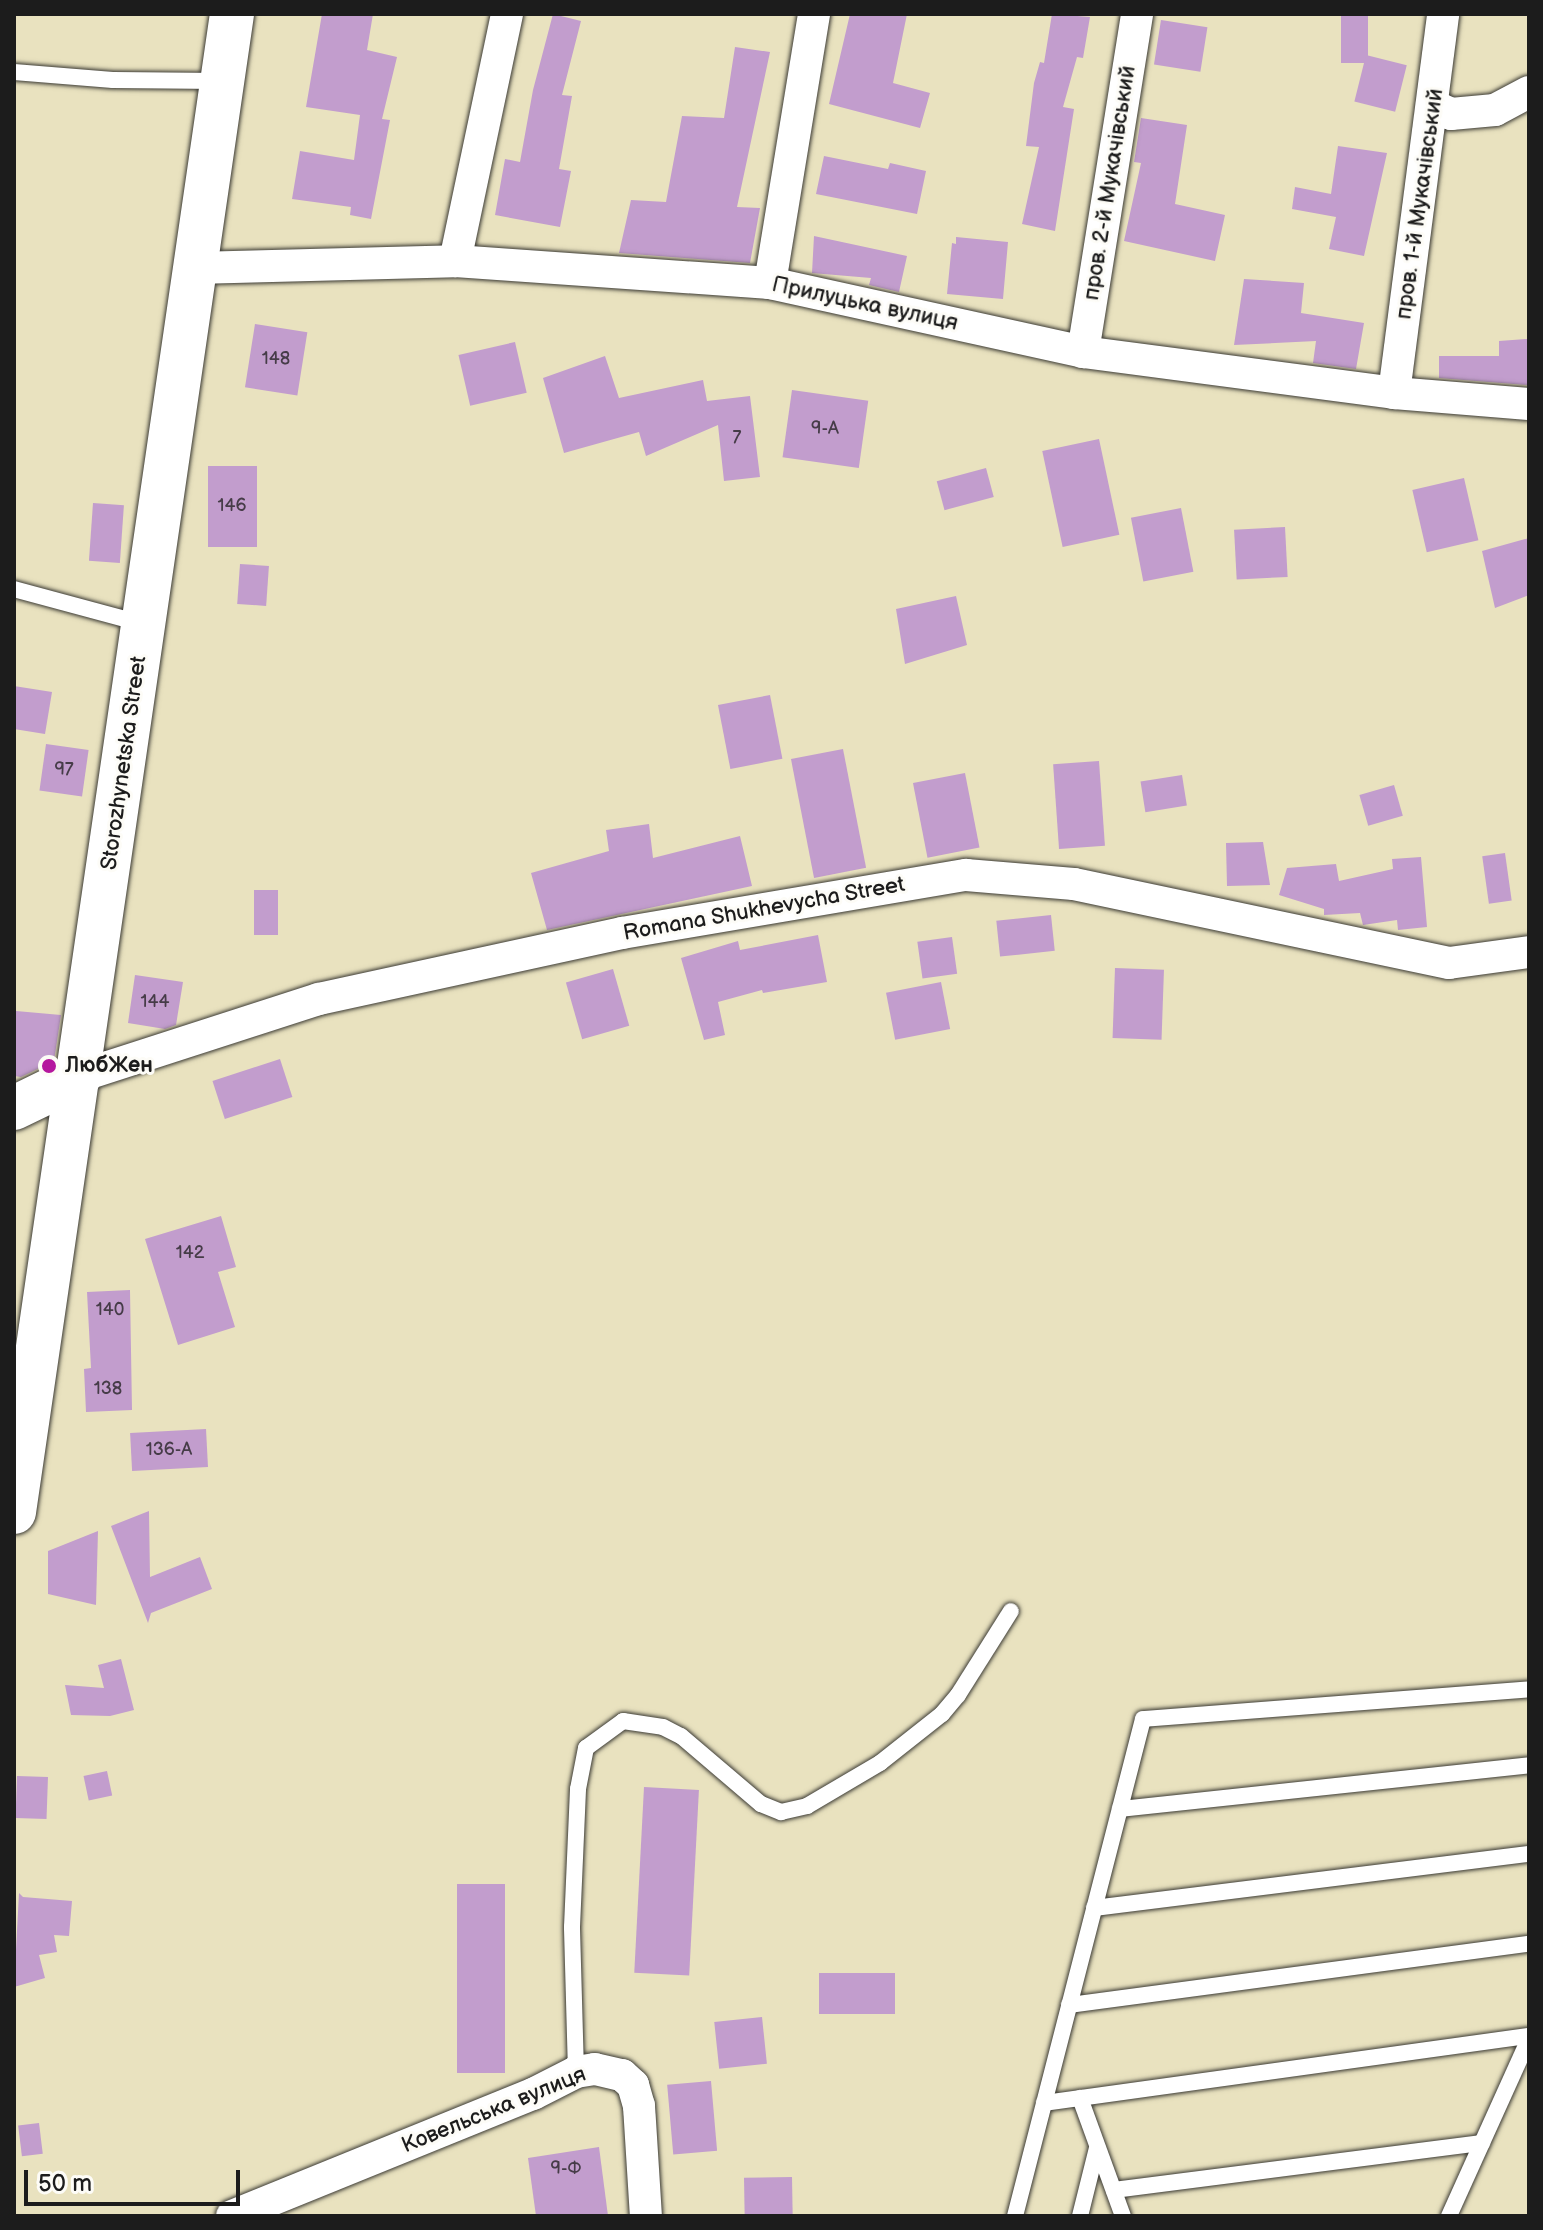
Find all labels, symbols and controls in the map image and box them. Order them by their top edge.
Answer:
street label: пров. 2-й Мукачівський [1078,64,1142,302]
street label: пров. 1-й Мукачівський [1391,87,1449,321]
street label: Прилуцька вулиця [770,271,960,337]
house number: 148 [262,348,290,370]
house number: 9-А [811,418,839,440]
house number: 7 [733,427,741,449]
house number: 146 [218,495,246,517]
street label: Storozhynetska Street [96,654,152,872]
house number: 97 [54,759,74,781]
street label: Romana Shukhevycha Street [621,871,907,947]
house number: 144 [141,991,169,1013]
place label: ЛюбЖен [65,1053,153,1079]
marker: ЛюбЖен [40,1057,58,1075]
house number: 142 [176,1242,204,1264]
house number: 140 [96,1299,124,1321]
house number: 138 [94,1378,122,1400]
house number: 136-А [146,1439,192,1461]
street label: Ковельська вулиця [398,2061,590,2159]
scale bar [28,2154,244,2204]
house number: 9-Ф [551,2158,581,2180]
text: 50 m [38,2169,92,2198]

